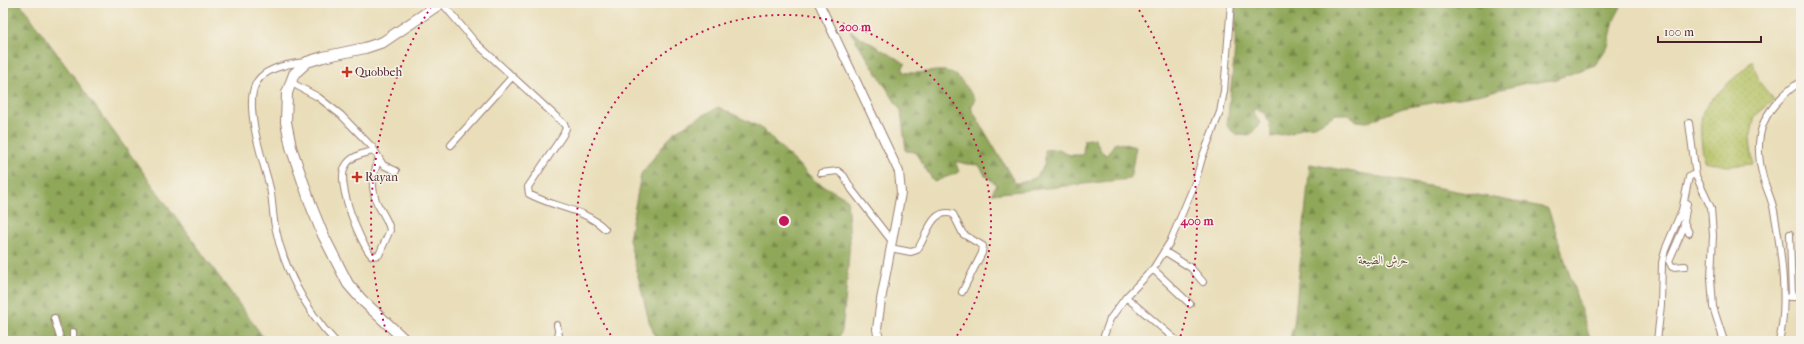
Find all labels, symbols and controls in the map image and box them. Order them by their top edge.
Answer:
scale bar [1658,18,1761,44]
text: 200 m [839,20,872,34]
text: 100 m [1664,25,1694,39]
place label: Quobbeh [355,65,402,79]
marker: Quobbeh [342,67,352,77]
place label: Rayan [365,170,398,184]
marker: Rayan [352,172,362,182]
centre of rings [777,214,791,228]
text: 400 m [1180,214,1214,229]
park label: حرش الضيعة [1358,253,1408,268]

